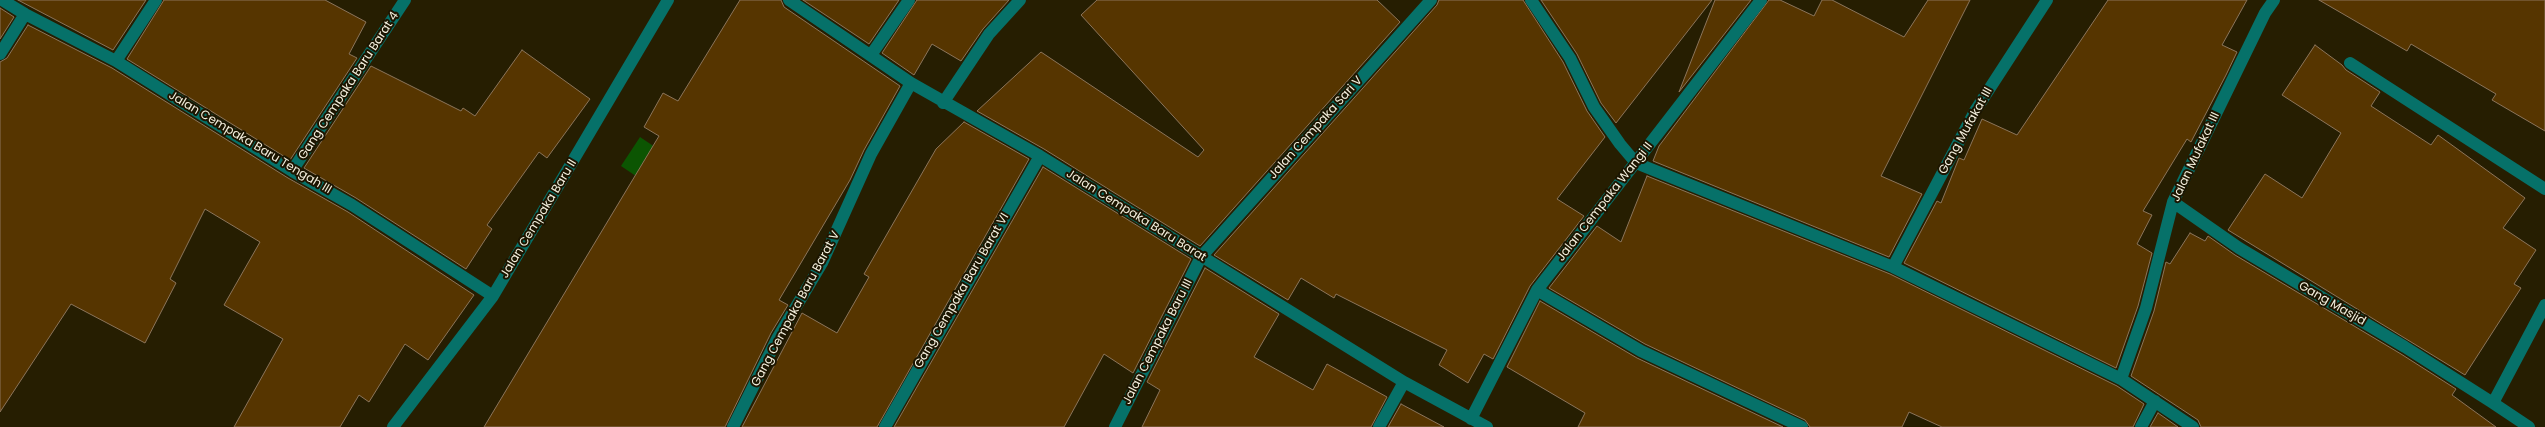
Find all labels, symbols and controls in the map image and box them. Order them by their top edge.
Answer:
street label: Gang Cempaka Baru Barat 4 [296,9,402,163]
street label: Jalan Cempaka Sari V [1266,74,1366,182]
street label: Gang Mufakat III [1936,85,1996,177]
street label: Jalan Cempaka Baru Tengah III [166,89,334,197]
street label: Jalan Mufakat III [2169,110,2223,204]
street label: Jalan Cempaka Wangi II [1554,140,1656,264]
street label: Jalan Cempaka Baru II [498,157,580,281]
street label: Jalan Cempaka Baru Barat [1063,167,1209,265]
street label: Gang Cempaka Baru Barat VI [912,211,1012,371]
street label: Gang Cempaka Baru Barat V [749,229,843,389]
street label: Jalan Cempaka Baru III [1120,277,1196,407]
street label: Gang Masjid [2296,279,2368,329]

